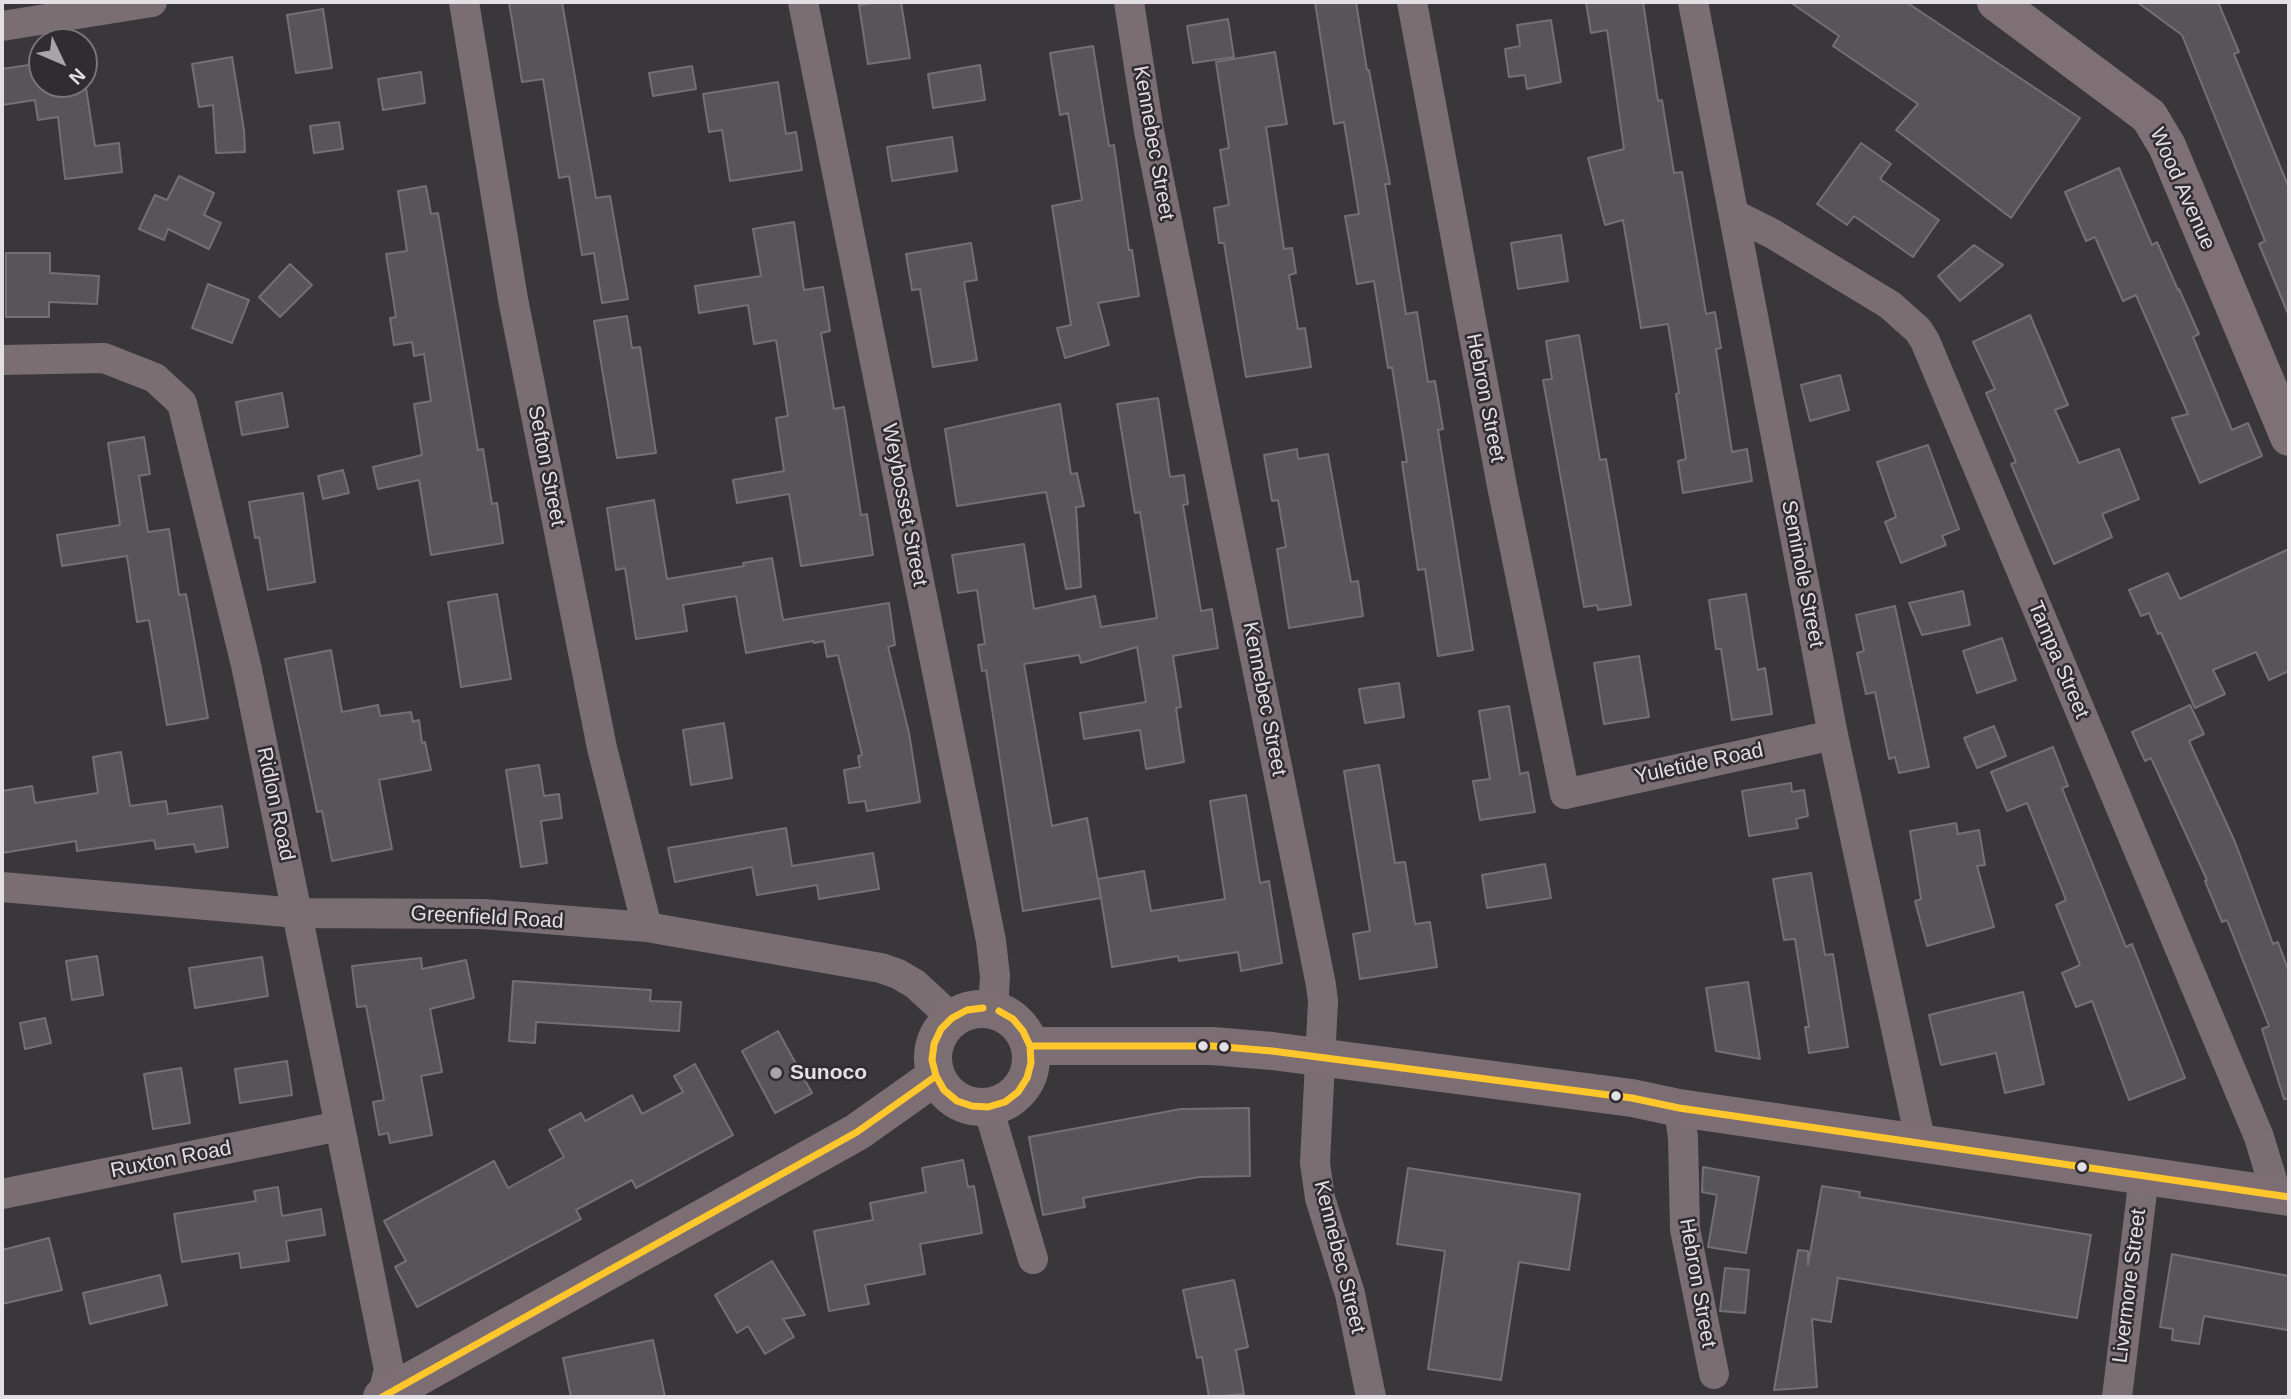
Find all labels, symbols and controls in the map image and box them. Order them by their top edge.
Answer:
north arrow [28,28,98,98]
text: N [65,64,89,89]
street label: Kennebec Street [1127,64,1179,222]
street label: Wood Avenue [2144,124,2220,254]
street label: Hebron Street [1460,331,1510,465]
street label: Sefton Street [522,403,570,529]
street label: Weybosset Street [876,421,932,589]
street label: Seminole Street [1775,498,1829,650]
street label: Tampa Street [2022,598,2094,722]
street label: Kennebec Street [1237,620,1291,778]
street label: Yuletide Road [1632,738,1766,790]
street label: Ridlon Road [251,745,299,863]
street label: Greenfield Road [410,901,564,935]
unlabelled marker [1196,1039,1210,1053]
unlabelled marker [1217,1040,1231,1054]
place label: Sunoco [790,1060,867,1086]
marker: Sunoco [768,1065,784,1081]
unlabelled marker [1609,1089,1623,1103]
street label: Ruxton Road [108,1136,234,1184]
unlabelled marker [2075,1160,2089,1174]
street label: Kennebec Street [1308,1178,1370,1336]
street label: Livermore Street [2108,1207,2152,1365]
street label: Hebron Street [1673,1216,1721,1350]

